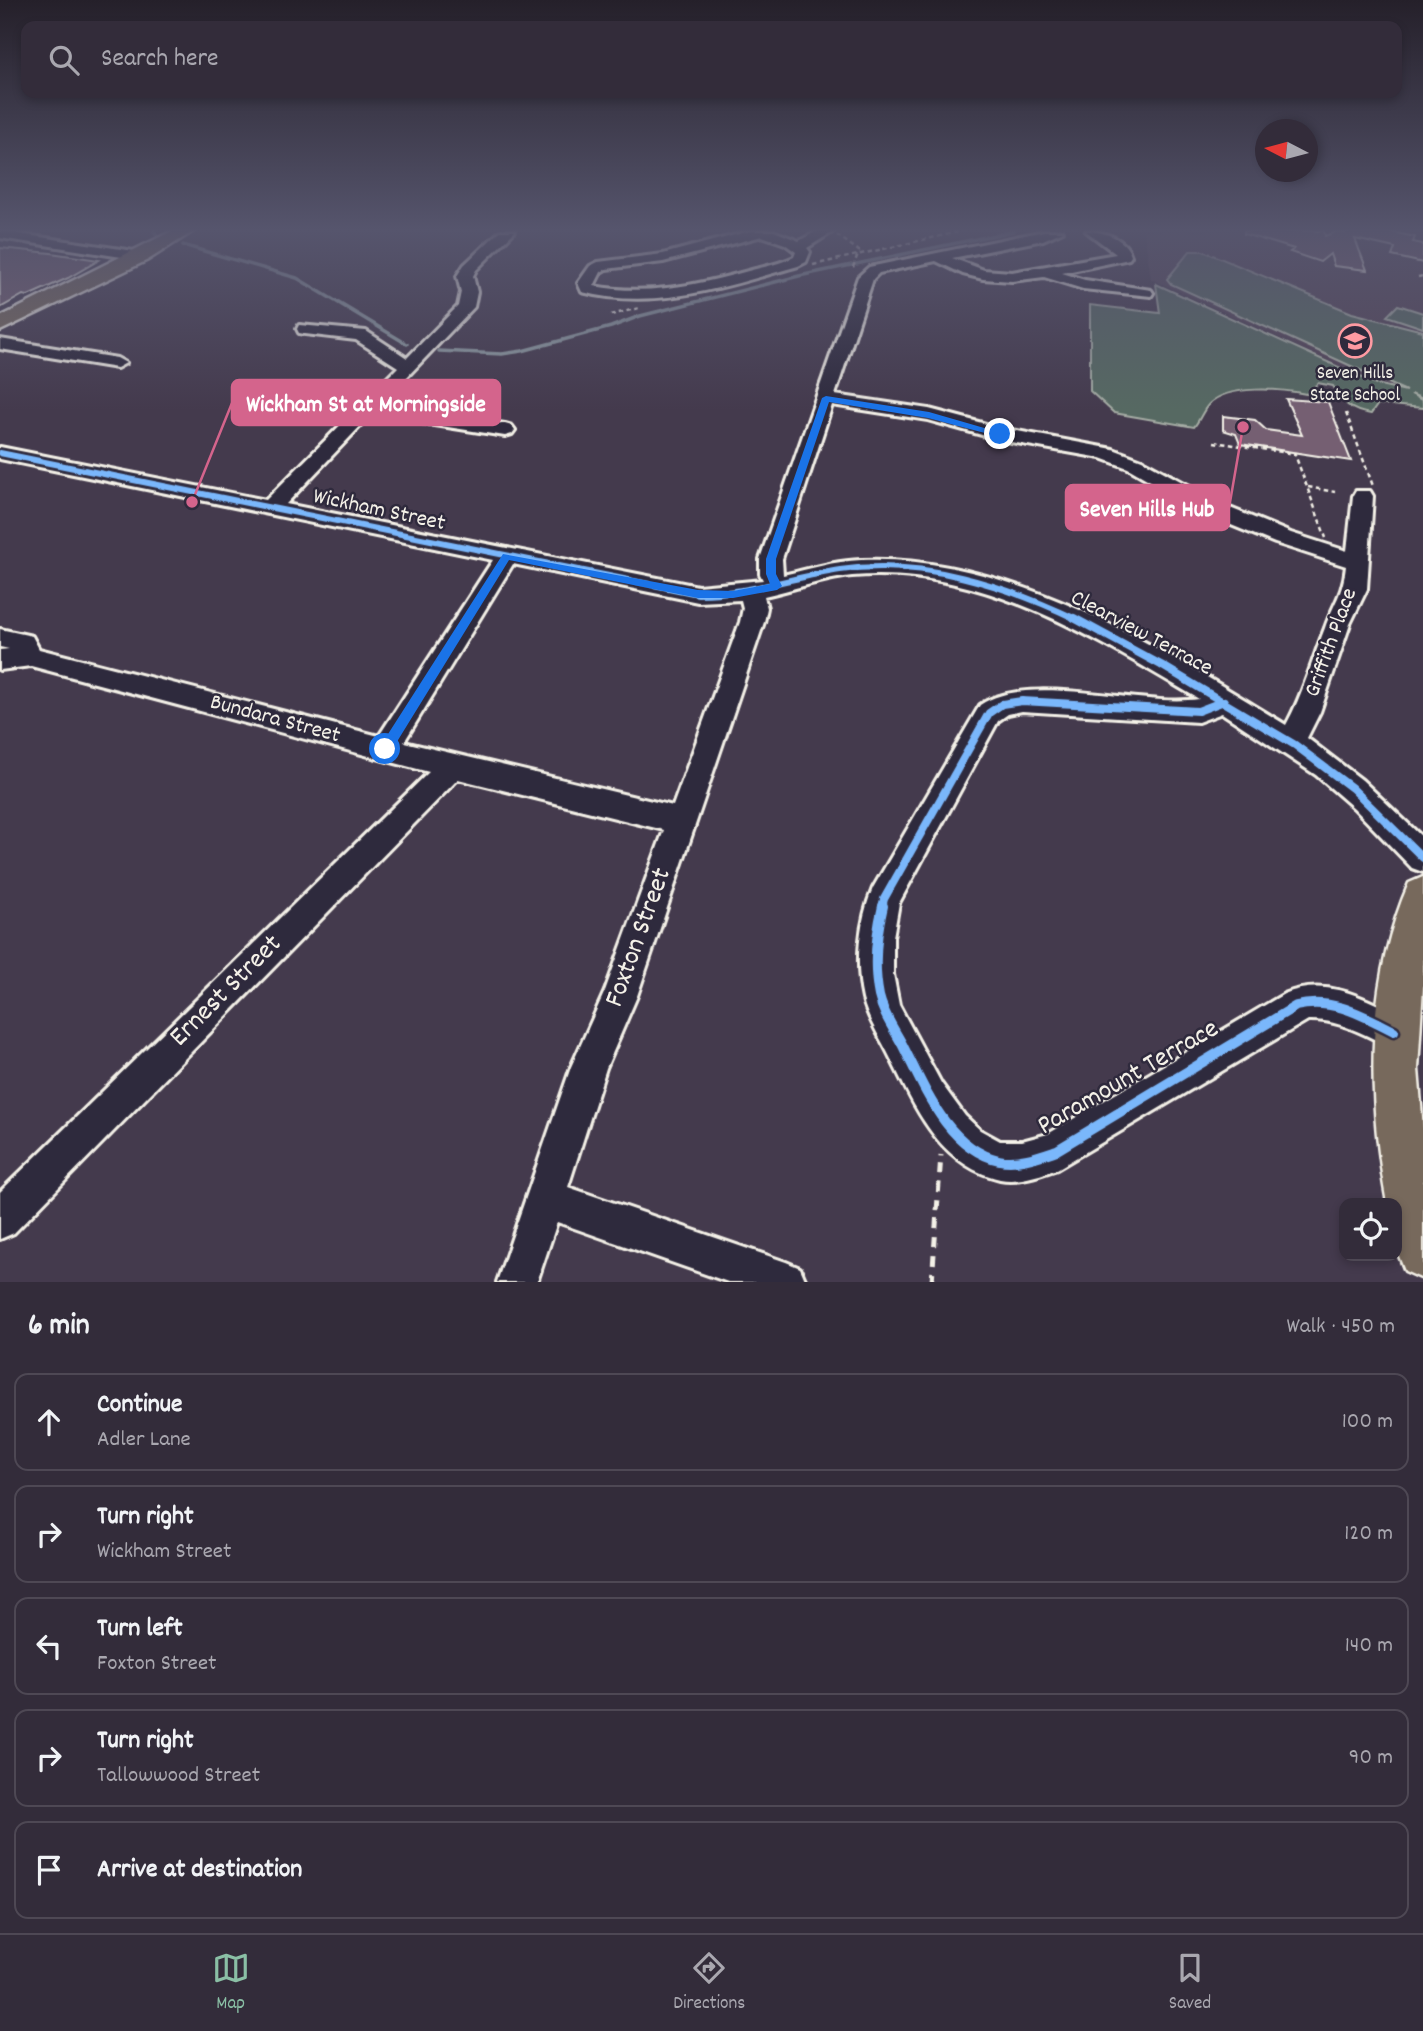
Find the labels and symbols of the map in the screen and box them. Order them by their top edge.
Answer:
north arrow [1255,119,1318,182]
school or university icon: Seven Hills State School [1336,322,1374,360]
place label: Seven Hills State School [1310,361,1401,410]
callout: Wickham St at Morningside [232,380,500,425]
text: Wickham St at Morningside [246,389,486,423]
route end [984,418,1015,449]
street label: Wickham Street [310,481,448,541]
callout: Seven Hills Hub [1066,485,1229,530]
text: Seven Hills Hub [1079,494,1215,528]
street label: Clearview Terrace [1064,583,1218,685]
street label: Griffith Place [1297,584,1367,702]
street label: Bundara Street [206,687,344,753]
route start [369,733,400,764]
street label: Foxton Street [596,863,684,1013]
street label: Ernest Street [162,927,292,1057]
street label: Paramount Terrace [1031,1011,1227,1147]

